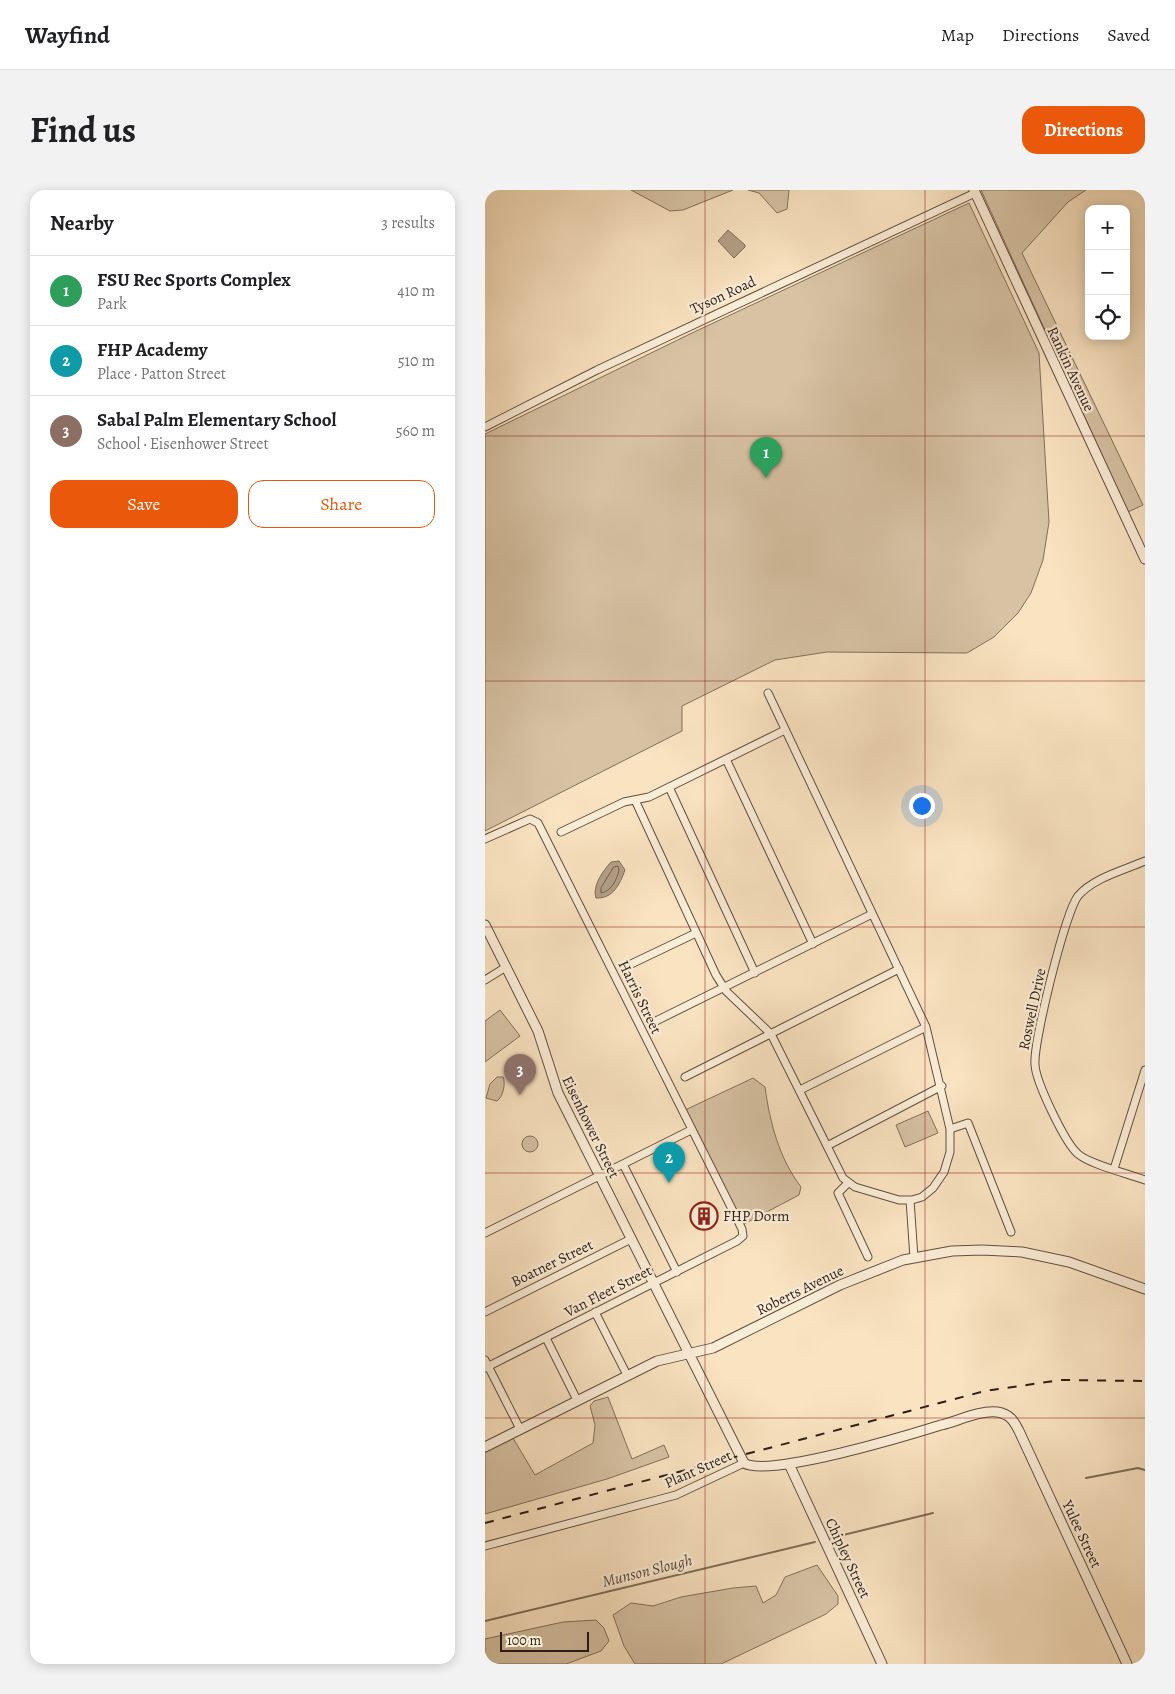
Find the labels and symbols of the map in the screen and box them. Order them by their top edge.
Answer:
street label: Tyson Road [687,271,760,319]
street label: Rankin Avenue [1043,323,1100,415]
pin: 1 [750,437,782,478]
your location [909,793,935,819]
street label: Harris Street [614,957,666,1037]
street label: Roswell Drive [1014,966,1050,1052]
pin: 3 [504,1054,536,1095]
street label: Eisenhower Street [558,1073,624,1182]
pin: 2 [653,1142,685,1183]
building icon: FHP Dorm [689,1201,719,1231]
place label: FHP Dorm [723,1206,790,1226]
street label: Boatner Street [508,1235,596,1291]
street label: Van Fleet Street [560,1260,655,1322]
street label: Roberts Avenue [753,1260,847,1320]
street label: Plant Street [661,1445,735,1493]
street label: Yulee Street [1057,1496,1106,1571]
street label: Chipley Street [821,1515,875,1601]
water label: Munson Slough [600,1549,695,1593]
scale bar [500,1629,589,1652]

